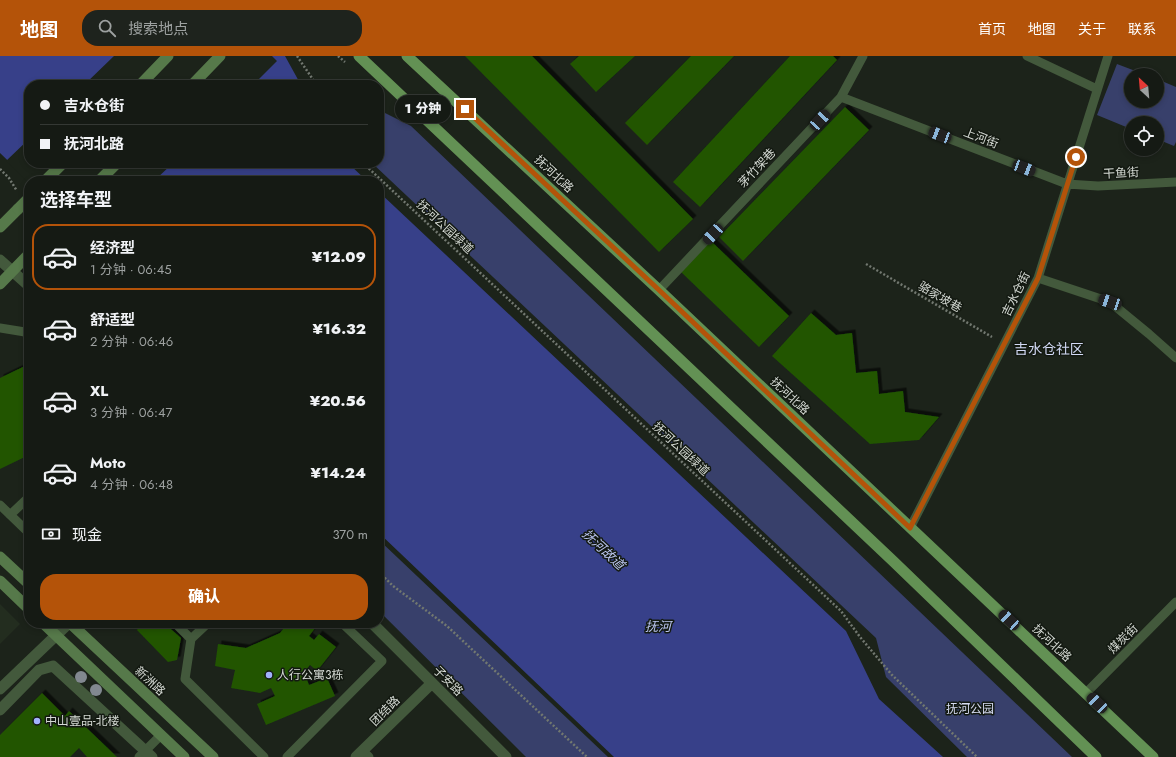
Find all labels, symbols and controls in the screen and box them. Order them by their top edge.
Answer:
search box [82,10,362,46]
text: 地图 [20,16,58,43]
icon: search [96,17,118,39]
text: 搜索地点 [128,18,188,40]
text: 首页 [978,19,1006,39]
text: 地图 [1028,19,1056,39]
text: 关于 [1078,19,1106,39]
text: 联系 [1128,19,1156,39]
north arrow [1124,68,1164,108]
map controls [1124,68,1164,156]
text: 吉水仓街 [64,95,124,117]
callout: 1 分钟 [395,95,451,123]
text: 1 分钟 [405,99,441,118]
route end [456,100,474,118]
car [807,107,833,133]
button: locate [1124,116,1164,156]
street label: 上河街 [961,123,1001,153]
car [927,125,953,145]
text: 抚河北路 [64,133,124,155]
street label: 茅竹架巷 [734,144,780,192]
route start [1067,148,1085,166]
street label: 抚河北路 [530,151,578,197]
car [1011,158,1037,178]
street label: 干鱼街 [1103,163,1139,183]
text: 选择车型 [40,187,112,213]
street label: 抚河公园绿道 [413,196,477,258]
car [700,221,726,247]
text: 经济型 [90,237,135,259]
icon: car [42,239,78,275]
text: ¥12.09 [312,246,366,268]
text: 1 分钟 · 06:45 [90,260,172,279]
street label: 吉水仓街 [997,268,1035,320]
street label: 骆家坡巷 [915,277,965,317]
car [1097,292,1123,312]
text: 舒适型 [90,309,135,331]
icon: car [42,311,78,347]
text: ¥16.32 [312,318,366,340]
text: 2 分钟 · 06:46 [90,332,173,351]
district label: 吉水仓社区 [1014,339,1084,359]
street label: 抚河北路 [766,373,814,419]
text: XL [90,380,108,402]
icon: car [42,383,78,419]
text: ¥20.56 [310,390,366,412]
text: 3 分钟 · 06:47 [90,403,172,422]
street label: 抚河公园绿道 [649,418,713,480]
text: Moto [90,452,126,474]
icon: car [42,455,78,491]
text: ¥14.24 [311,462,366,484]
text: 4 分钟 · 06:48 [90,475,173,494]
icon: cash [40,523,62,545]
text: 现金 [72,524,102,546]
text: 370 m [332,525,368,544]
water label: 抚河故道 [578,525,631,575]
button: 确认 [40,574,368,620]
car [996,607,1022,633]
water label: 抚河 [645,617,674,636]
street label: 抚河北路 [1028,620,1076,666]
street label: 煤炭街 [1104,620,1142,658]
street label: 新洲路 [131,662,169,700]
street label: 子安路 [429,662,467,700]
place label: 人行公寓3栋 [277,666,344,684]
marker: 人行公寓3栋 [264,670,274,680]
car [1084,690,1110,716]
street label: 团结路 [366,692,404,730]
park label: 抚河公园 [946,700,994,718]
place label: 中山壹品-北楼 [45,712,120,730]
marker: 中山壹品-北楼 [32,716,42,726]

